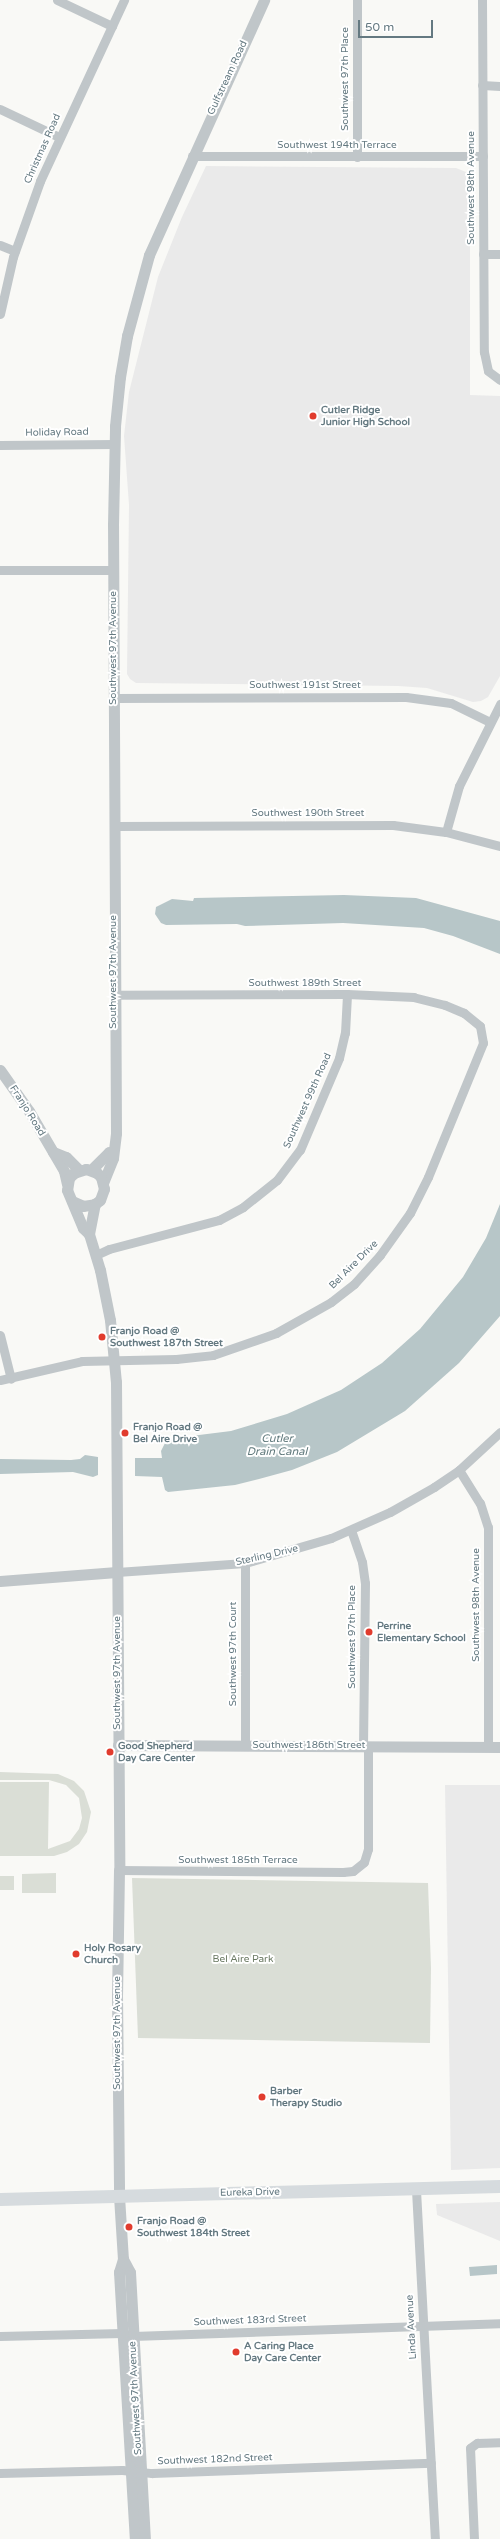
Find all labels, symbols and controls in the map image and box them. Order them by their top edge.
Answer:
scale bar [360,12,435,38]
text: 50 m [365,20,394,34]
street label: Southwest 97th Place [340,27,352,131]
street label: Gulfstream Road [206,39,250,117]
street label: Christmas Road [22,112,64,186]
street label: Southwest 98th Avenue [466,131,478,245]
street label: Southwest 194th Terrace [277,140,397,152]
place label: Cutler Ridge Junior High School [321,404,410,428]
marker: Cutler Ridge Junior High School [308,411,318,421]
street label: Holiday Road [25,426,89,440]
street label: Southwest 97th Avenue [108,591,120,705]
street label: Southwest 191st Street [249,680,361,692]
street label: Southwest 190th Street [252,808,364,820]
street label: Southwest 97th Avenue [108,915,120,1029]
street label: Southwest 189th Street [249,978,361,990]
street label: Southwest 99th Road [282,1051,334,1151]
street label: Franjo Road [7,1083,47,1139]
street label: Bel Aire Drive [327,1238,381,1292]
place label: Franjo Road @ Southwest 187th Street [110,1325,223,1348]
marker: Franjo Road @ Southwest 187th Street [97,1332,107,1342]
place label: Franjo Road @ Bel Aire Drive [133,1421,202,1444]
marker: Franjo Road @ Bel Aire Drive [120,1428,130,1438]
water label: Cutler Drain Canal [247,1433,307,1459]
street label: Sterling Drive [235,1543,299,1569]
street label: Southwest 98th Avenue [471,1548,483,1662]
street label: Southwest 97th Place [347,1585,359,1689]
street label: Southwest 97th Court [228,1602,240,1706]
street label: Southwest 97th Avenue [112,1616,124,1730]
place label: Perrine Elementary School [377,1620,466,1644]
marker: Perrine Elementary School [364,1627,374,1637]
place label: Good Shepherd Day Care Center [118,1740,195,1764]
street label: Southwest 186th Street [253,1740,365,1752]
marker: Good Shepherd Day Care Center [105,1747,115,1757]
street label: Southwest 185th Terrace [178,1855,298,1867]
place label: Holy Rosary Church [84,1942,141,1966]
marker: Holy Rosary Church [71,1949,81,1959]
park label: Bel Aire Park [213,1954,273,1966]
street label: Southwest 97th Avenue [112,1976,124,2090]
place label: Barber Therapy Studio [270,2085,342,2108]
marker: Barber Therapy Studio [257,2092,267,2102]
street label: Eureka Drive [220,2186,280,2200]
place label: Franjo Road @ Southwest 184th Street [137,2215,250,2238]
marker: Franjo Road @ Southwest 184th Street [124,2222,134,2232]
street label: Linda Avenue [404,2294,420,2360]
street label: Southwest 183rd Street [193,2313,307,2329]
place label: A Caring Place Day Care Center [244,2340,321,2364]
street label: Southwest 97th Avenue [127,2341,145,2455]
marker: A Caring Place Day Care Center [231,2347,241,2357]
street label: Southwest 182nd Street [157,2452,273,2468]

